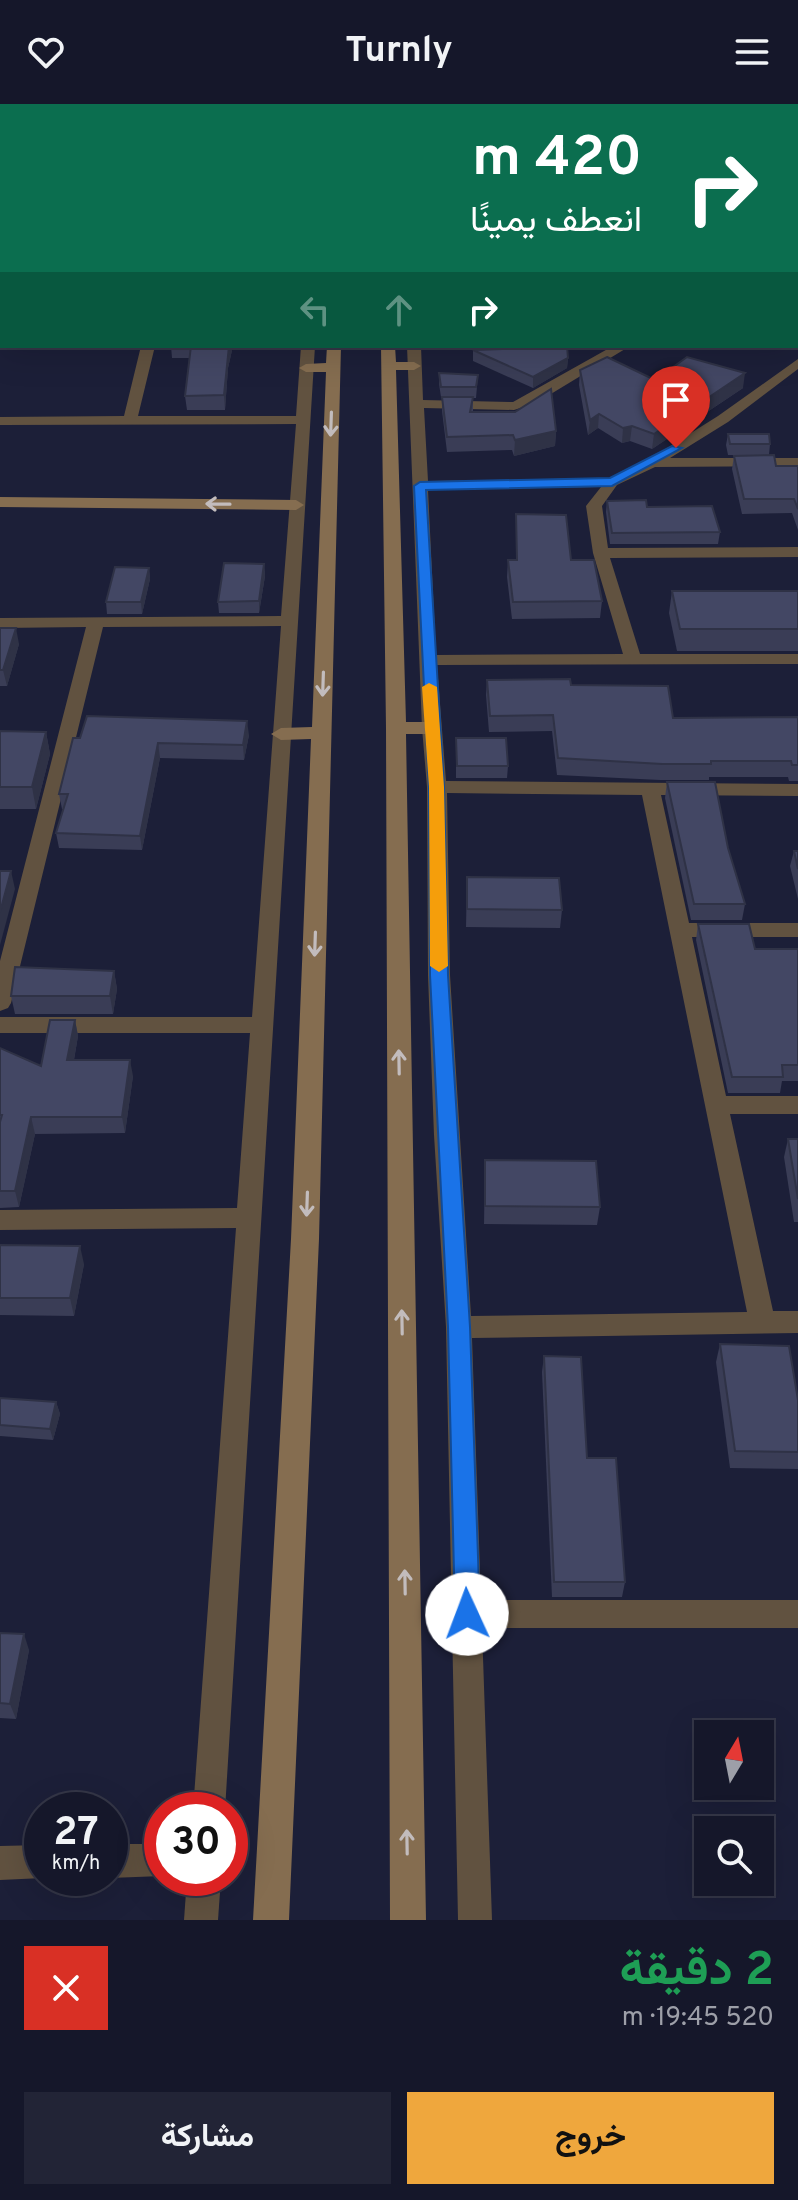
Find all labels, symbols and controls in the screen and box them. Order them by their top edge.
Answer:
text: Turnly [345,29,453,75]
icon: heart [24,30,68,74]
icon: menu [730,30,774,74]
text: 420 m [472,125,642,195]
icon: right [670,136,774,240]
text: انعطف يمينًا [470,199,642,245]
icon: left [293,288,337,332]
icon: ahead [377,288,421,332]
icon: right [461,288,505,332]
pin [642,366,710,448]
icon: arrive [654,378,698,422]
one-way arrow [324,410,339,437]
one-way arrow [205,497,232,512]
one-way arrow [315,670,330,697]
one-way arrow [307,930,322,957]
one-way arrow [391,1049,407,1076]
one-way arrow [299,1190,314,1217]
one-way arrow [394,1309,410,1336]
one-way arrow [397,1569,413,1596]
position arrow [425,1572,509,1656]
north arrow [694,1720,774,1800]
map controls [694,1720,774,1896]
speed limit sign: 30 [144,1792,248,1896]
text: 27 [53,1809,99,1859]
button: search [694,1816,774,1896]
one-way arrow [400,1829,415,1856]
text: km/h [52,1851,100,1877]
text: 2 دقيقة [619,1942,774,2002]
button: close [24,1946,108,2030]
text: 520 m · 19:45 [622,2002,774,2035]
button: مشاركة [24,2092,391,2184]
button: خروج [407,2092,774,2184]

